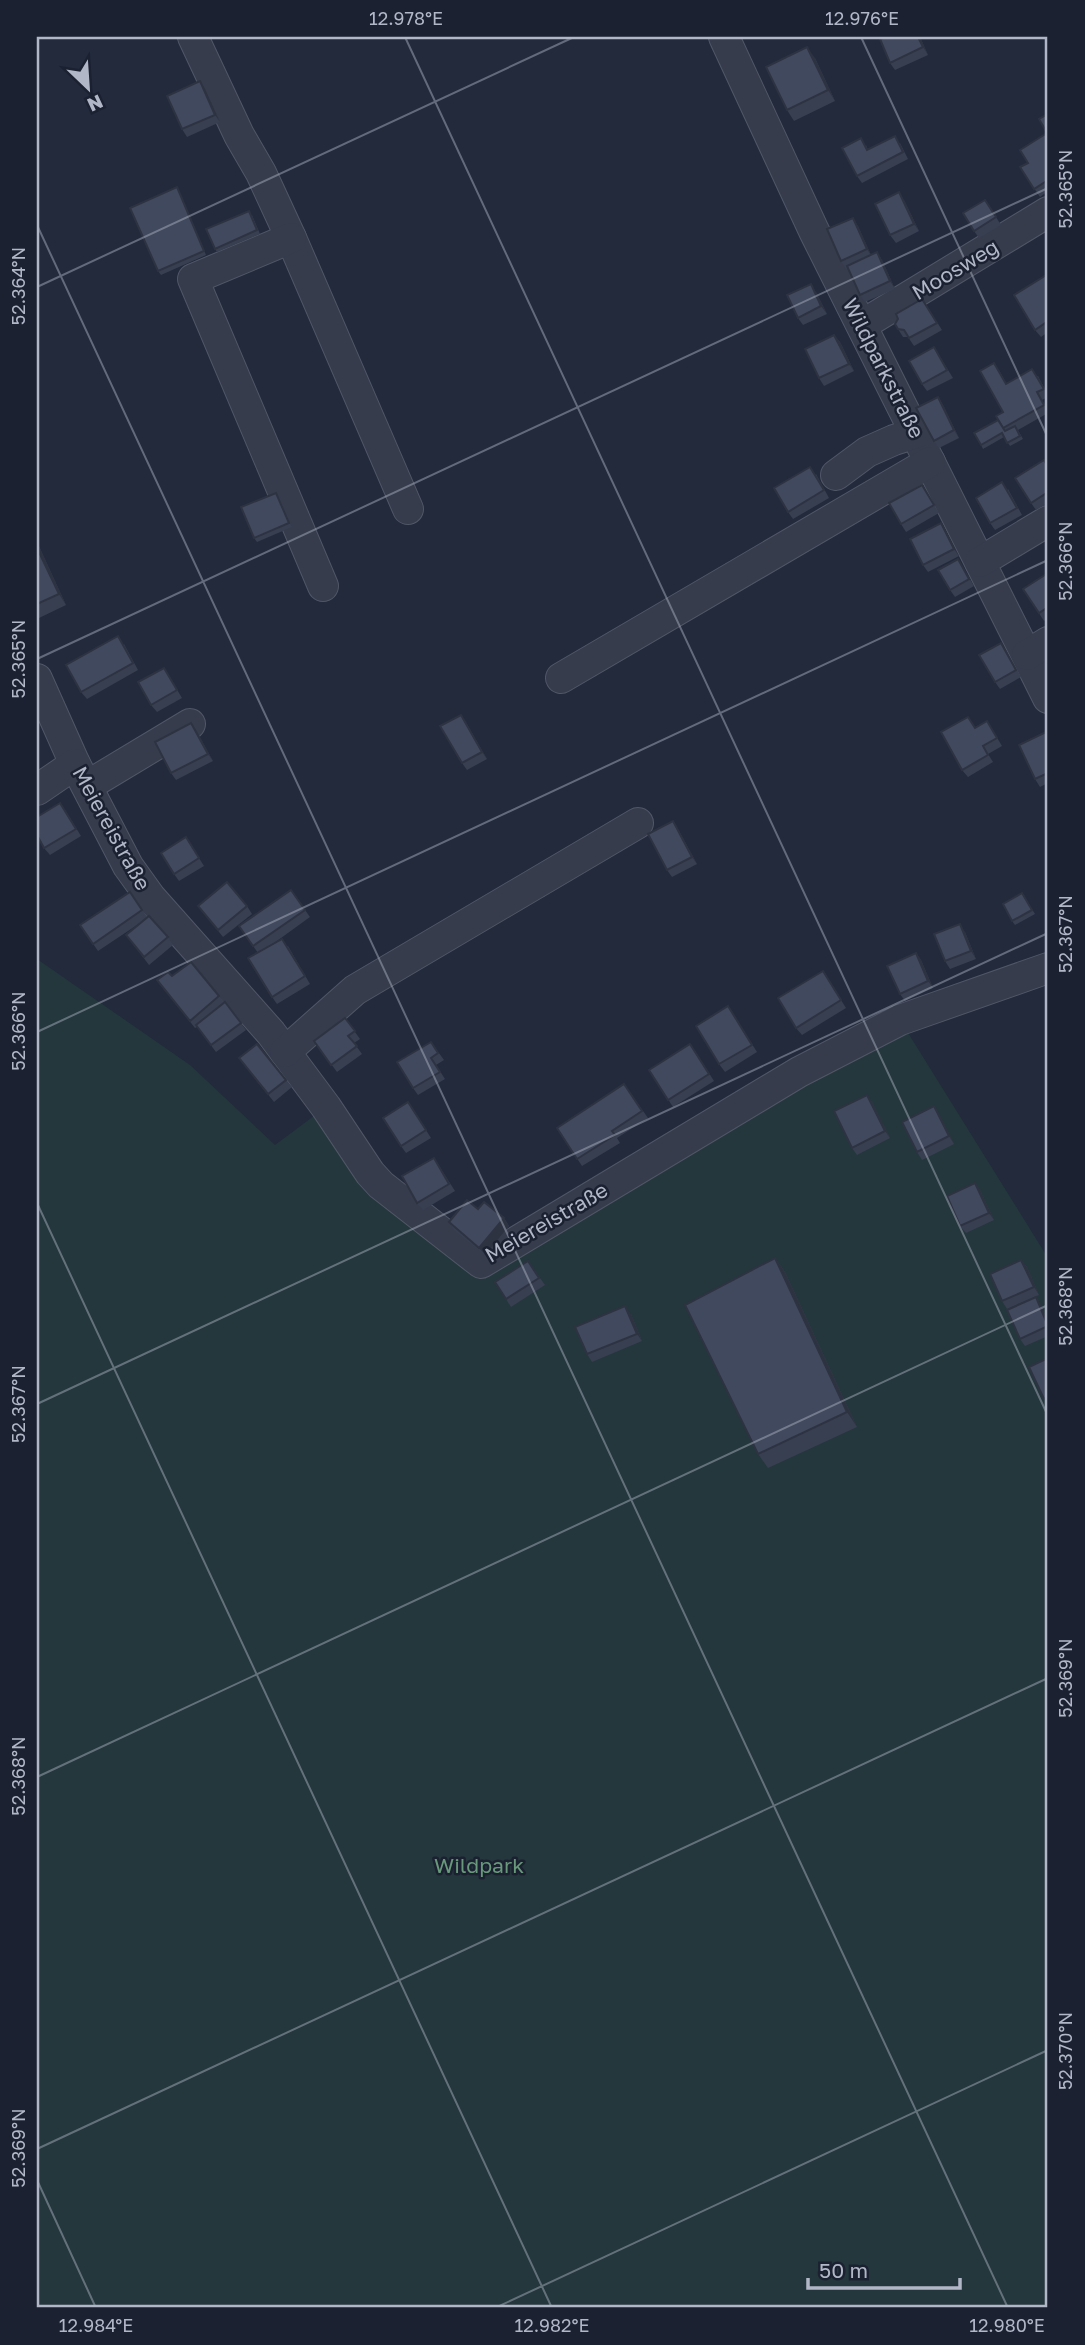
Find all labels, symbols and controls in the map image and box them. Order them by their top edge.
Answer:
text: 12.978°E [369,7,443,29]
text: 12.976°E [825,7,899,29]
north arrow [52,52,122,122]
text: N [84,90,107,117]
text: 52.365°N [1054,150,1076,228]
street label: Moosweg [907,233,1003,305]
text: 52.364°N [7,247,29,325]
street label: Wildparkstraße [838,294,930,442]
text: 52.366°N [1054,521,1076,601]
text: 52.365°N [7,620,29,698]
street label: Meiereistraße [67,762,157,894]
text: 52.367°N [1054,895,1076,973]
text: 52.366°N [7,991,29,1071]
street label: Meiereistraße [480,1176,612,1268]
text: 52.368°N [1054,1266,1076,1346]
text: 52.367°N [7,1365,29,1443]
text: 52.369°N [1054,1638,1076,1718]
text: 52.368°N [7,1736,29,1816]
park label: Wildpark [434,1852,524,1878]
text: 52.370°N [1054,2012,1076,2090]
text: 52.369°N [7,2108,29,2188]
scale bar [808,2247,961,2291]
text: 50 m [819,2257,868,2283]
text: 12.984°E [59,2314,133,2336]
text: 12.982°E [515,2314,589,2336]
text: 12.980°E [969,2314,1045,2336]

